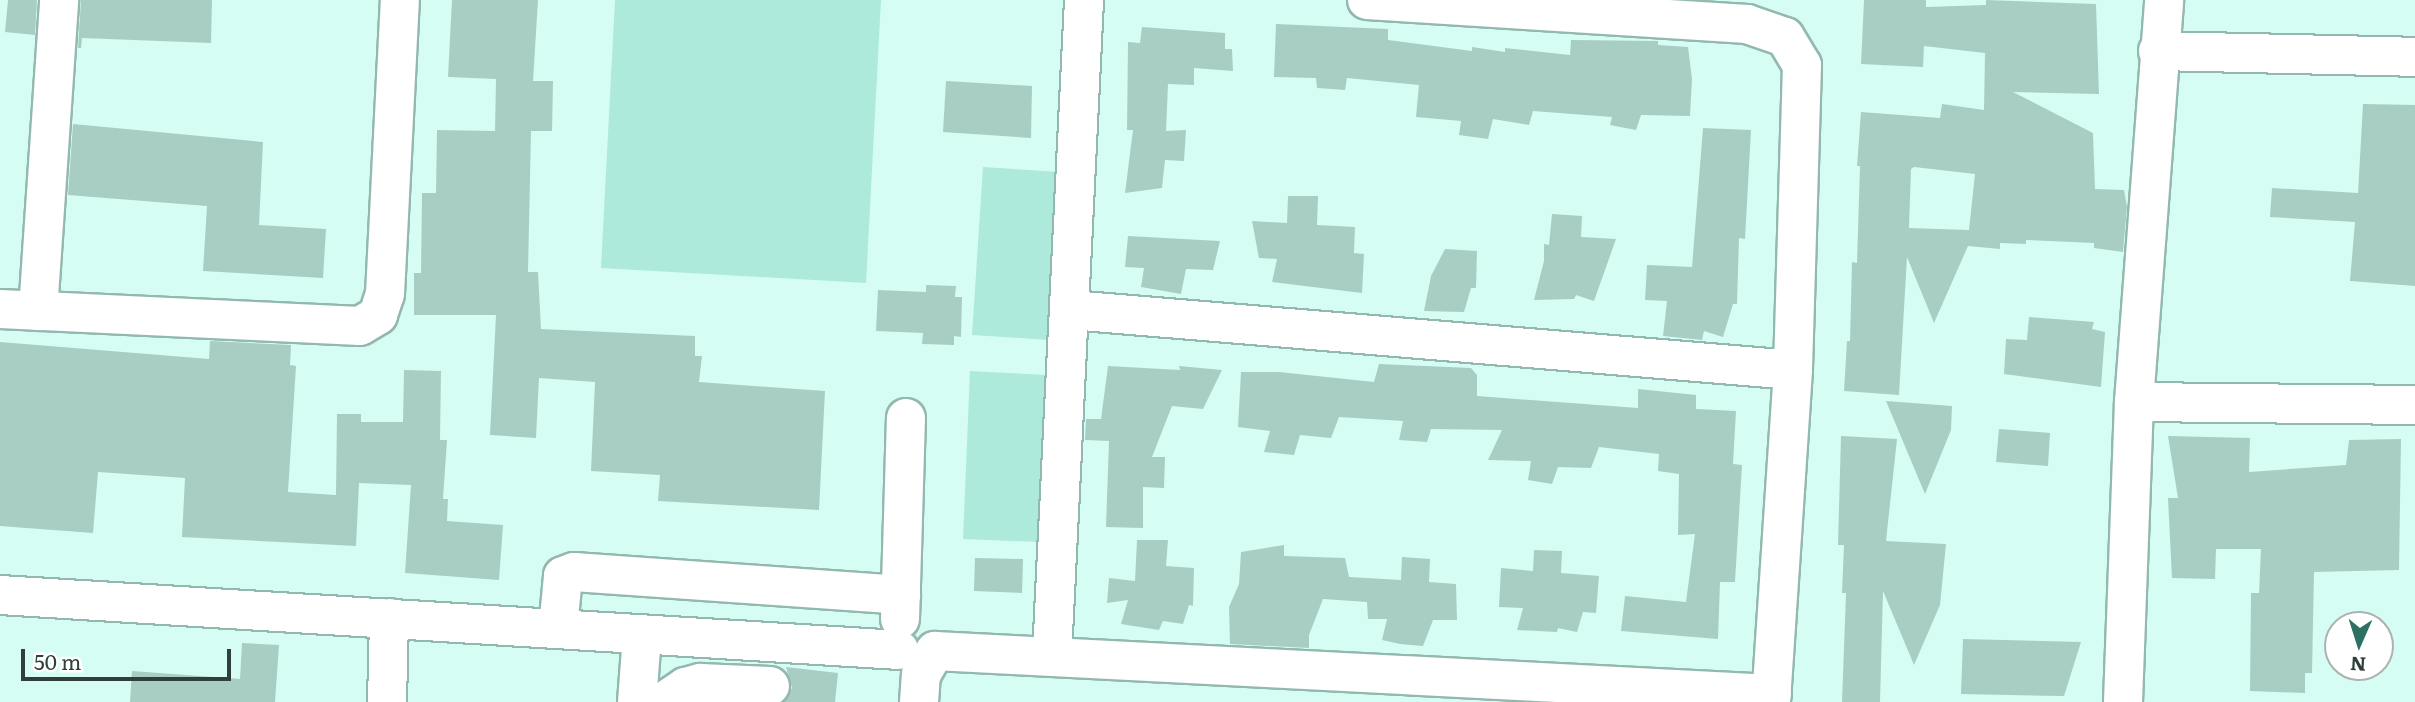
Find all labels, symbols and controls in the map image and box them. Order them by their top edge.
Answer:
north arrow [2324,611,2394,681]
scale bar [24,636,234,680]
text: 50 m [34,645,81,676]
text: N [2349,651,2367,679]

